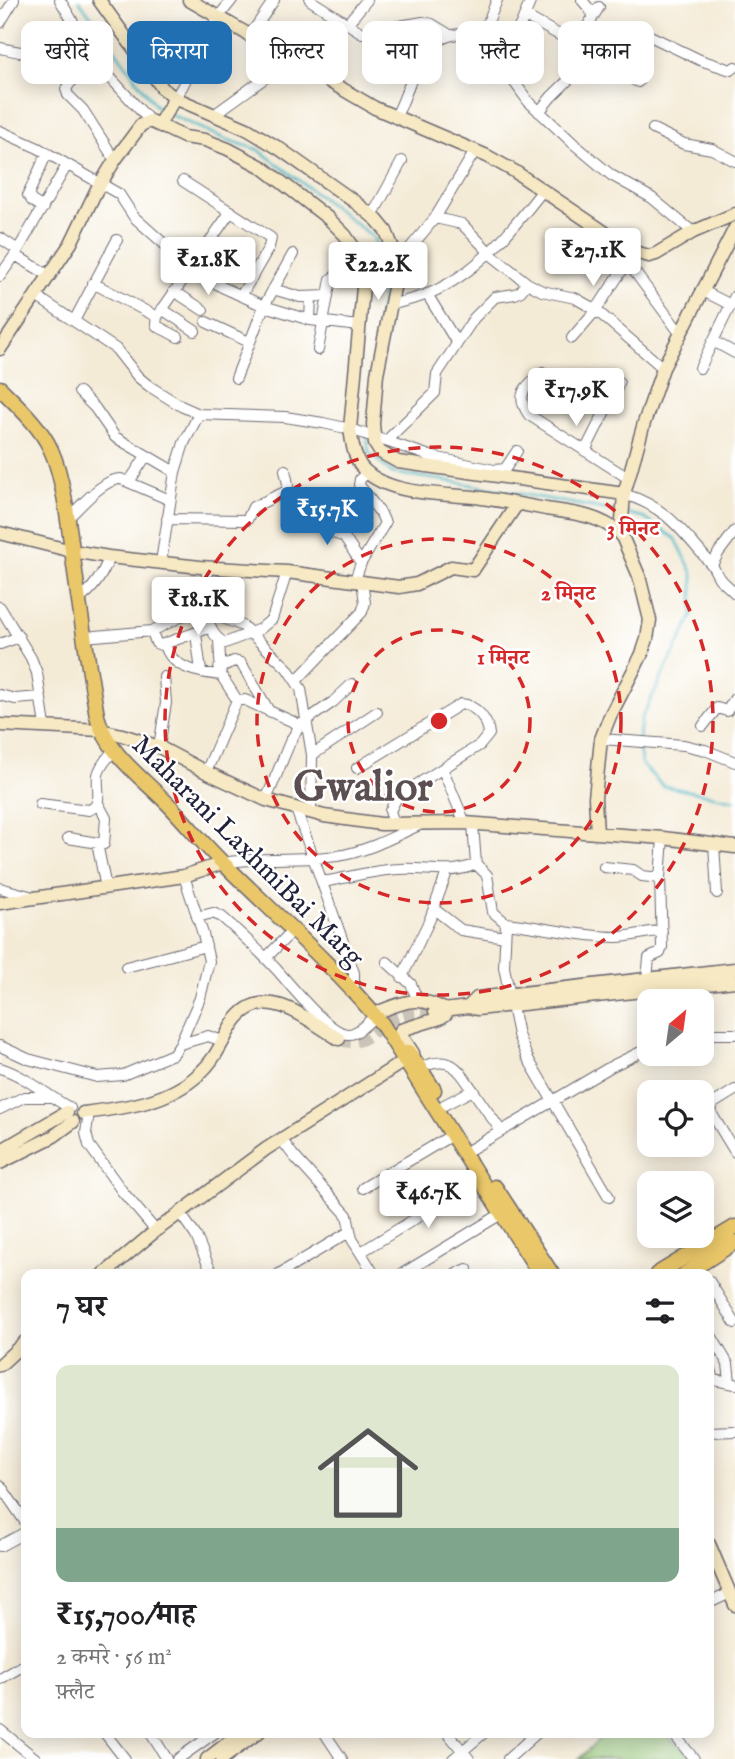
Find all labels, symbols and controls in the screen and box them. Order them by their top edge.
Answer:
chip: खरीदें [21,21,113,84]
chip: किराया [127,21,232,84]
chip: फ़िल्टर [246,21,348,84]
chip: नया [362,21,442,84]
chip: फ़्लैट [456,21,544,84]
chip: मकान [558,21,654,84]
pin: ₹27.1K [536,229,650,288]
text: ₹27.1K [561,236,625,265]
pin: ₹21.8K [151,238,265,297]
pin: ₹22.2K [321,243,435,302]
text: ₹21.8K [177,245,239,274]
text: ₹22.2K [345,250,411,279]
pin: ₹17.9K [519,368,633,428]
text: ₹17.9K [544,376,608,405]
pin: ₹15.7K [270,488,384,547]
text: ₹15.7K [296,495,358,524]
text: 3 मिनट [607,516,661,543]
pin: ₹18.1K [141,578,255,637]
text: 2 मिनट [541,581,597,608]
text: ₹18.1K [168,585,228,614]
text: 1 मिनट [477,645,531,672]
centre of rings [427,709,451,733]
street label: Maharani LaxhmiBai Marg [124,728,371,976]
district label: Gwalior [293,762,433,815]
north arrow [637,989,714,1066]
map controls [637,989,714,1248]
button: locate [637,1080,714,1157]
pin: ₹46.7K [371,1170,485,1230]
button: layers [637,1171,714,1248]
text: ₹46.7K [395,1178,461,1207]
text: 7 घर [56,1289,106,1327]
icon: filters [641,1292,679,1330]
icon: home [305,1410,431,1536]
text: ₹15,700/माह [56,1597,196,1635]
text: 2 कमरे · 56 m² [56,1643,172,1672]
text: फ़्लैट [56,1678,94,1707]

